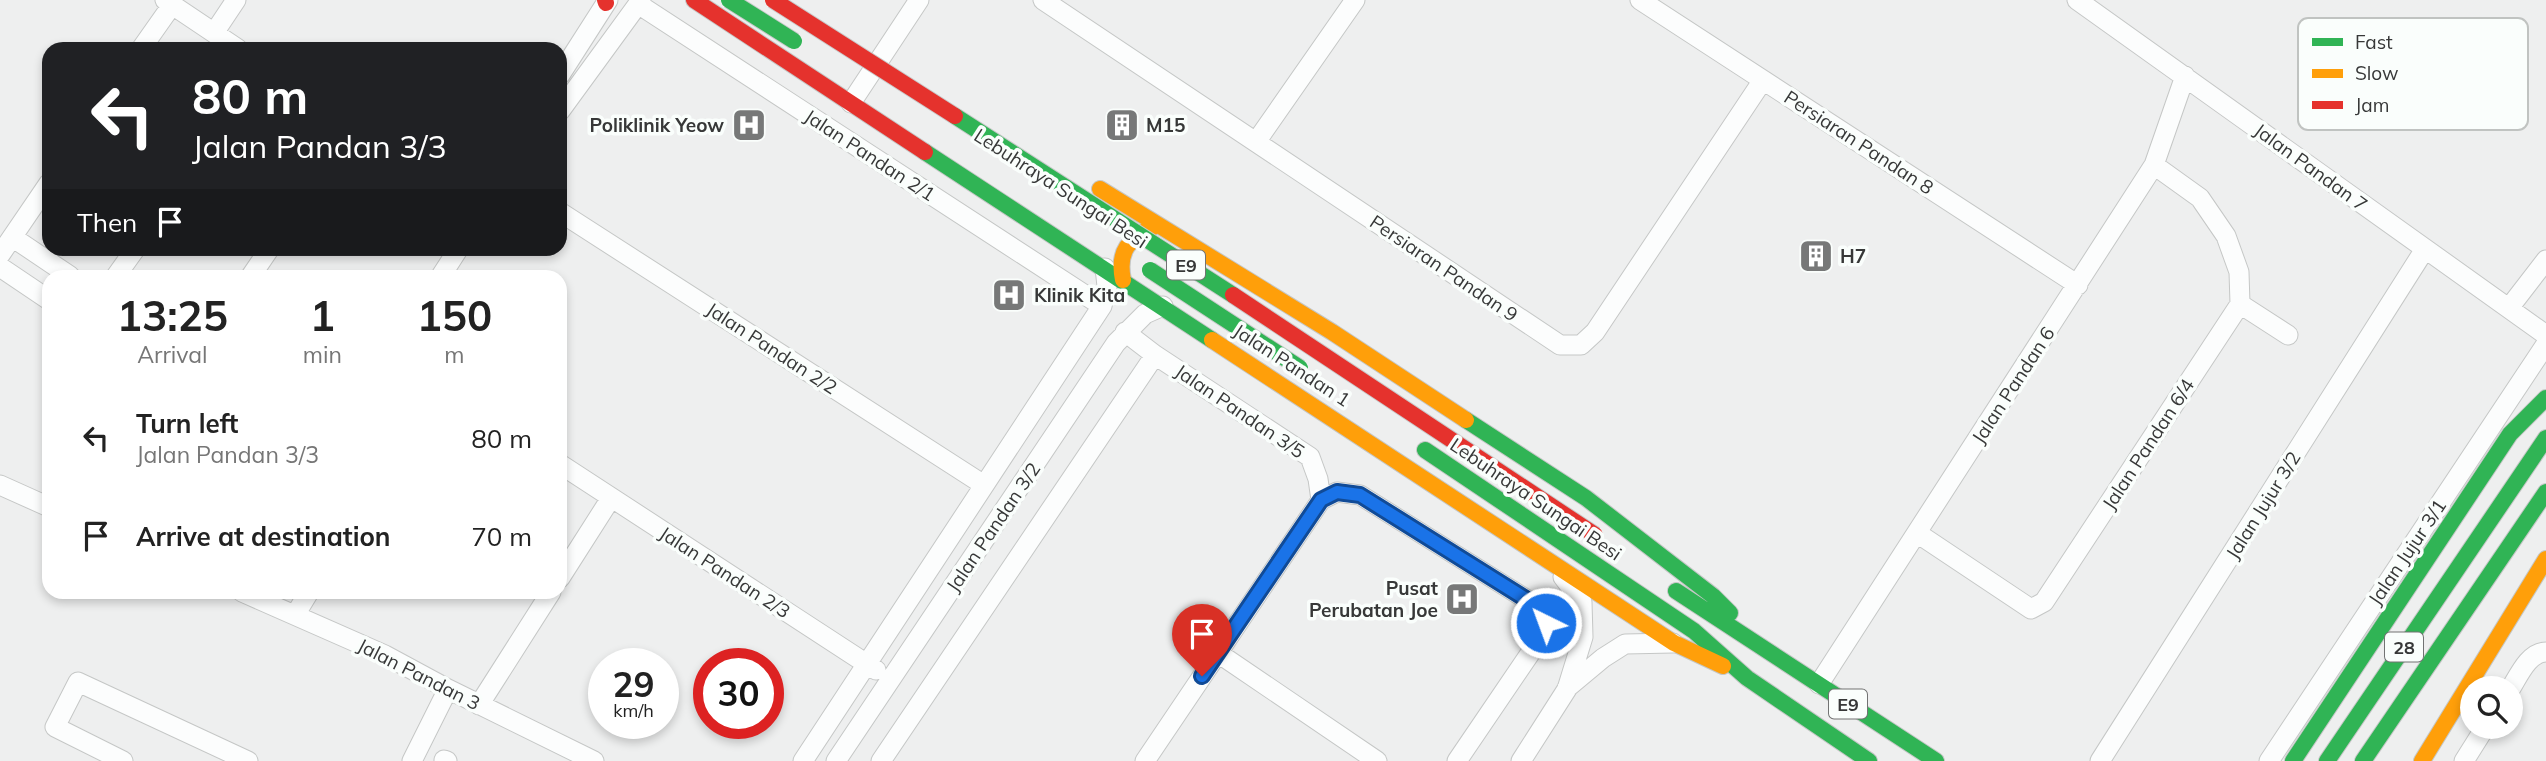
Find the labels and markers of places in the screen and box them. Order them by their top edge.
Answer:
hospital icon: Poliklinik Yeow [730,106,768,144]
building icon: M15 [1103,106,1141,144]
place label: Poliklinik Yeow [590,113,724,137]
place label: M15 [1146,113,1185,137]
building icon: H7 [1797,237,1835,275]
place label: H7 [1840,244,1866,268]
hospital icon: Klinik Kita [990,276,1028,314]
place label: Klinik Kita [1034,283,1125,307]
place label: Pusat Perubatan Joe [1309,576,1438,622]
hospital icon: Pusat Perubatan Joe [1443,580,1481,618]
pin [1172,604,1232,676]

